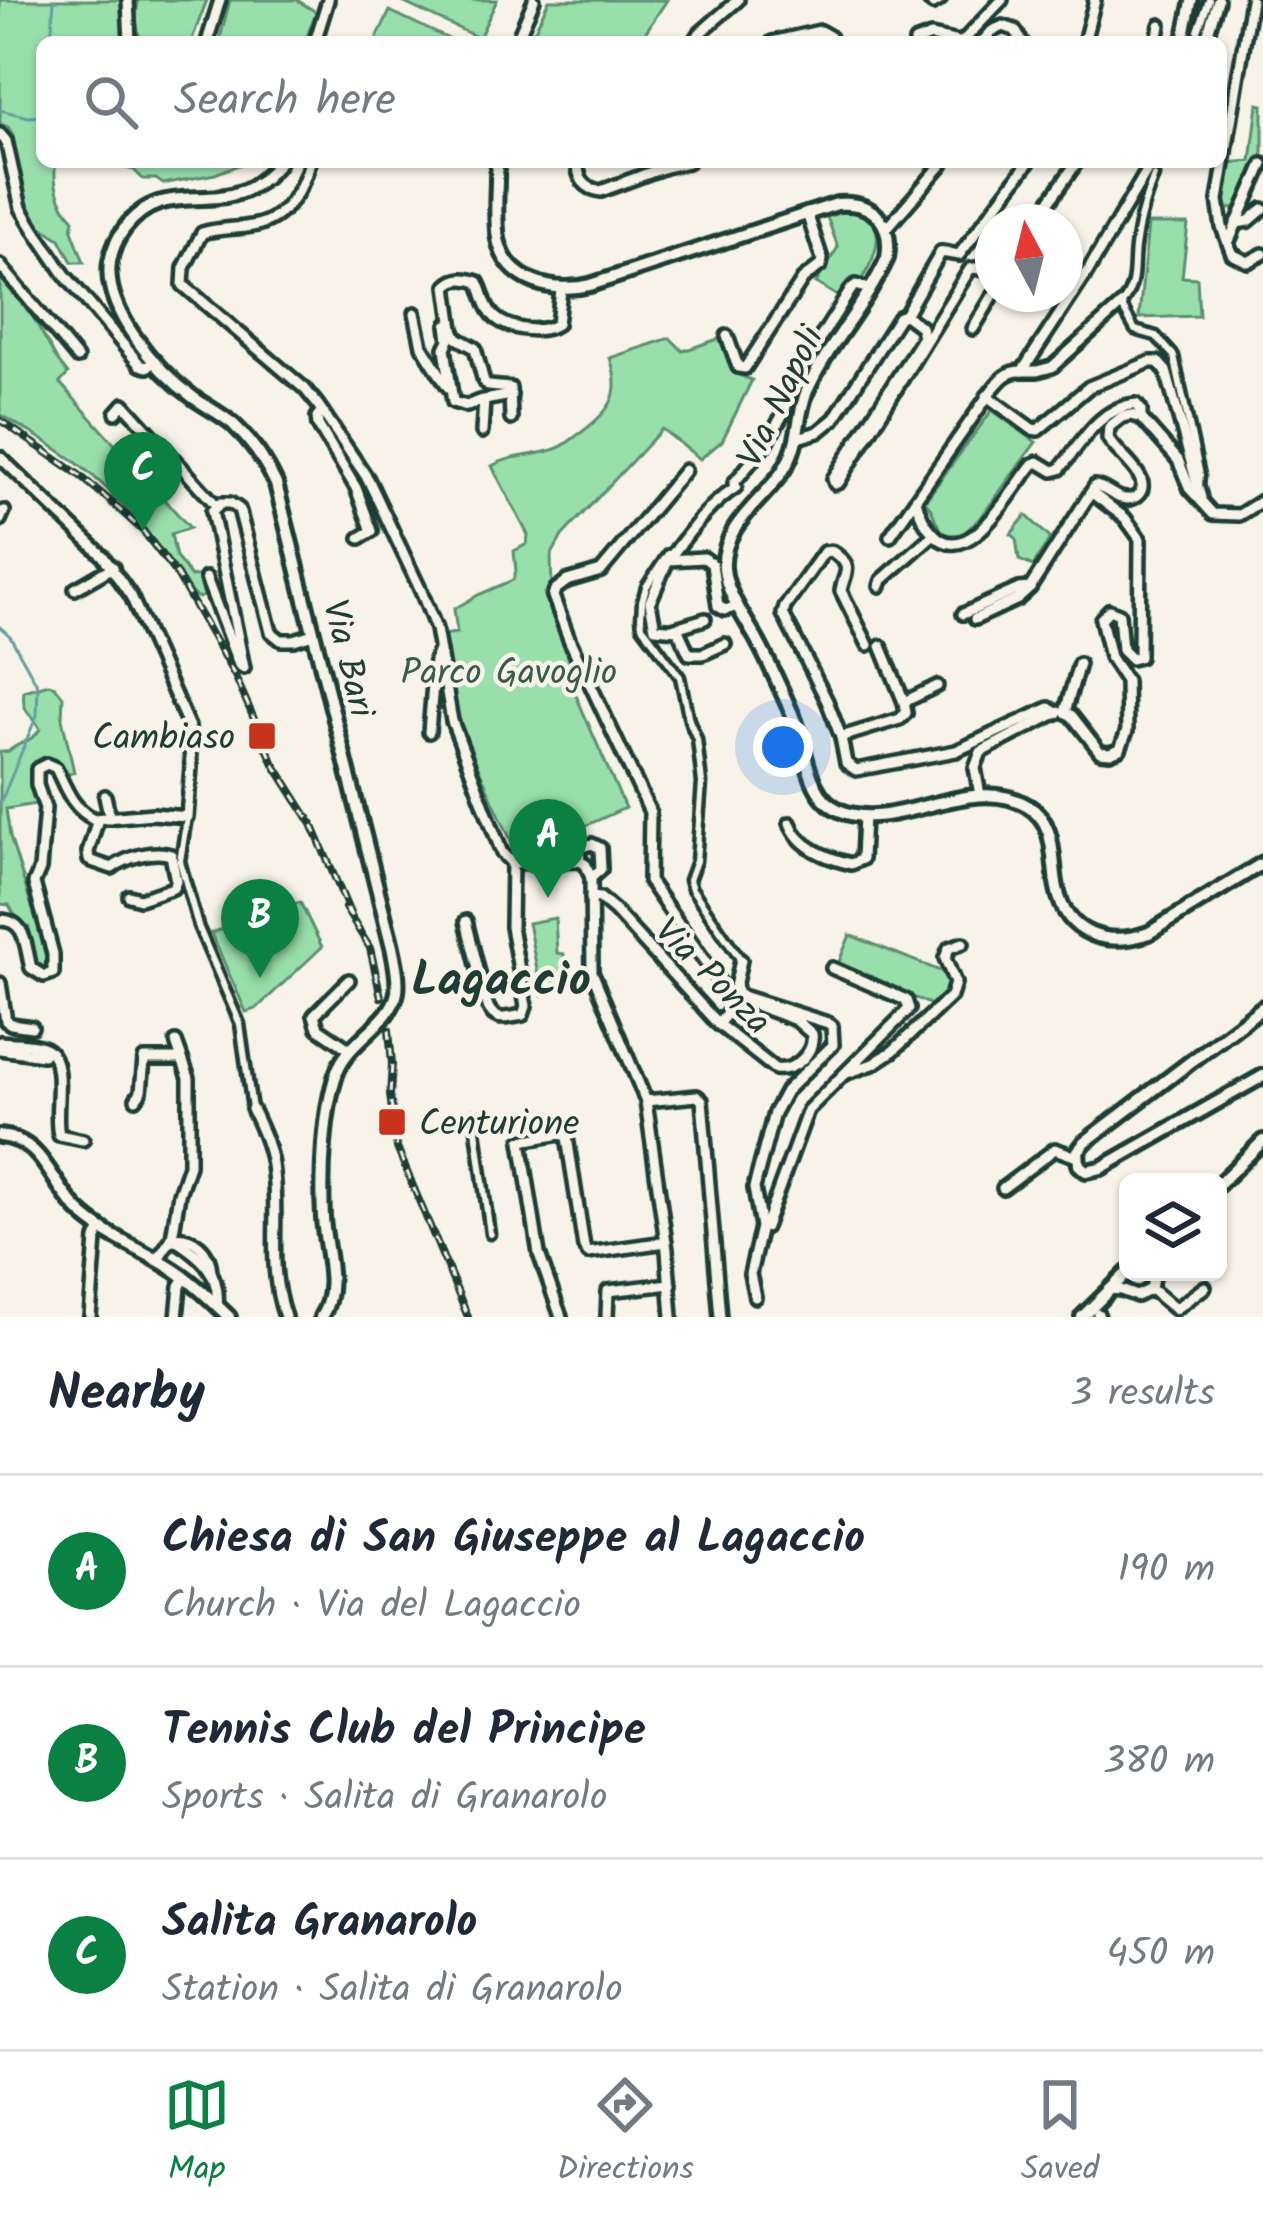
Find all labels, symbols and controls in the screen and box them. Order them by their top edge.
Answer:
search box [36,36,1227,168]
text: Search here [174,66,396,138]
icon: search [78,69,144,135]
north arrow [975,204,1083,312]
street label: Via Napoli [723,316,842,478]
pin: C [104,432,182,531]
street label: Via Bari [305,594,389,725]
park label: Parco Gavoglio [401,646,617,703]
place label: Cambiaso [92,711,235,768]
your location [753,717,813,777]
marker: Cambiaso [246,720,278,752]
pin: A [509,799,587,898]
pin: B [221,879,299,978]
street label: Via Ponza [639,905,784,1050]
district label: Lagaccio [411,944,591,1020]
place label: Centurione [419,1097,579,1154]
marker: Centurione [376,1106,408,1138]
map controls [1119,1173,1227,1281]
button: layers [1119,1173,1227,1281]
text: Nearby [48,1355,205,1436]
text: 3 results [1070,1364,1215,1426]
text: Chiesa di San Giuseppe al Lagaccio [162,1504,865,1576]
text: A [75,1540,99,1602]
text: 190 m [1118,1540,1215,1602]
text: Church · Via del Lagaccio [162,1576,581,1638]
text: Tennis Club del Principe [162,1696,646,1768]
text: B [75,1732,99,1794]
text: 380 m [1103,1732,1215,1794]
text: Sports · Salita di Granarolo [162,1768,607,1830]
text: Salita Granarolo [162,1888,477,1960]
text: C [75,1924,99,1986]
text: 450 m [1106,1924,1215,1986]
text: Station · Salita di Granarolo [162,1960,623,2022]
tab: Map [164,2072,230,2197]
tab: Directions [557,2072,694,2197]
tab: Saved [1021,2072,1099,2197]

